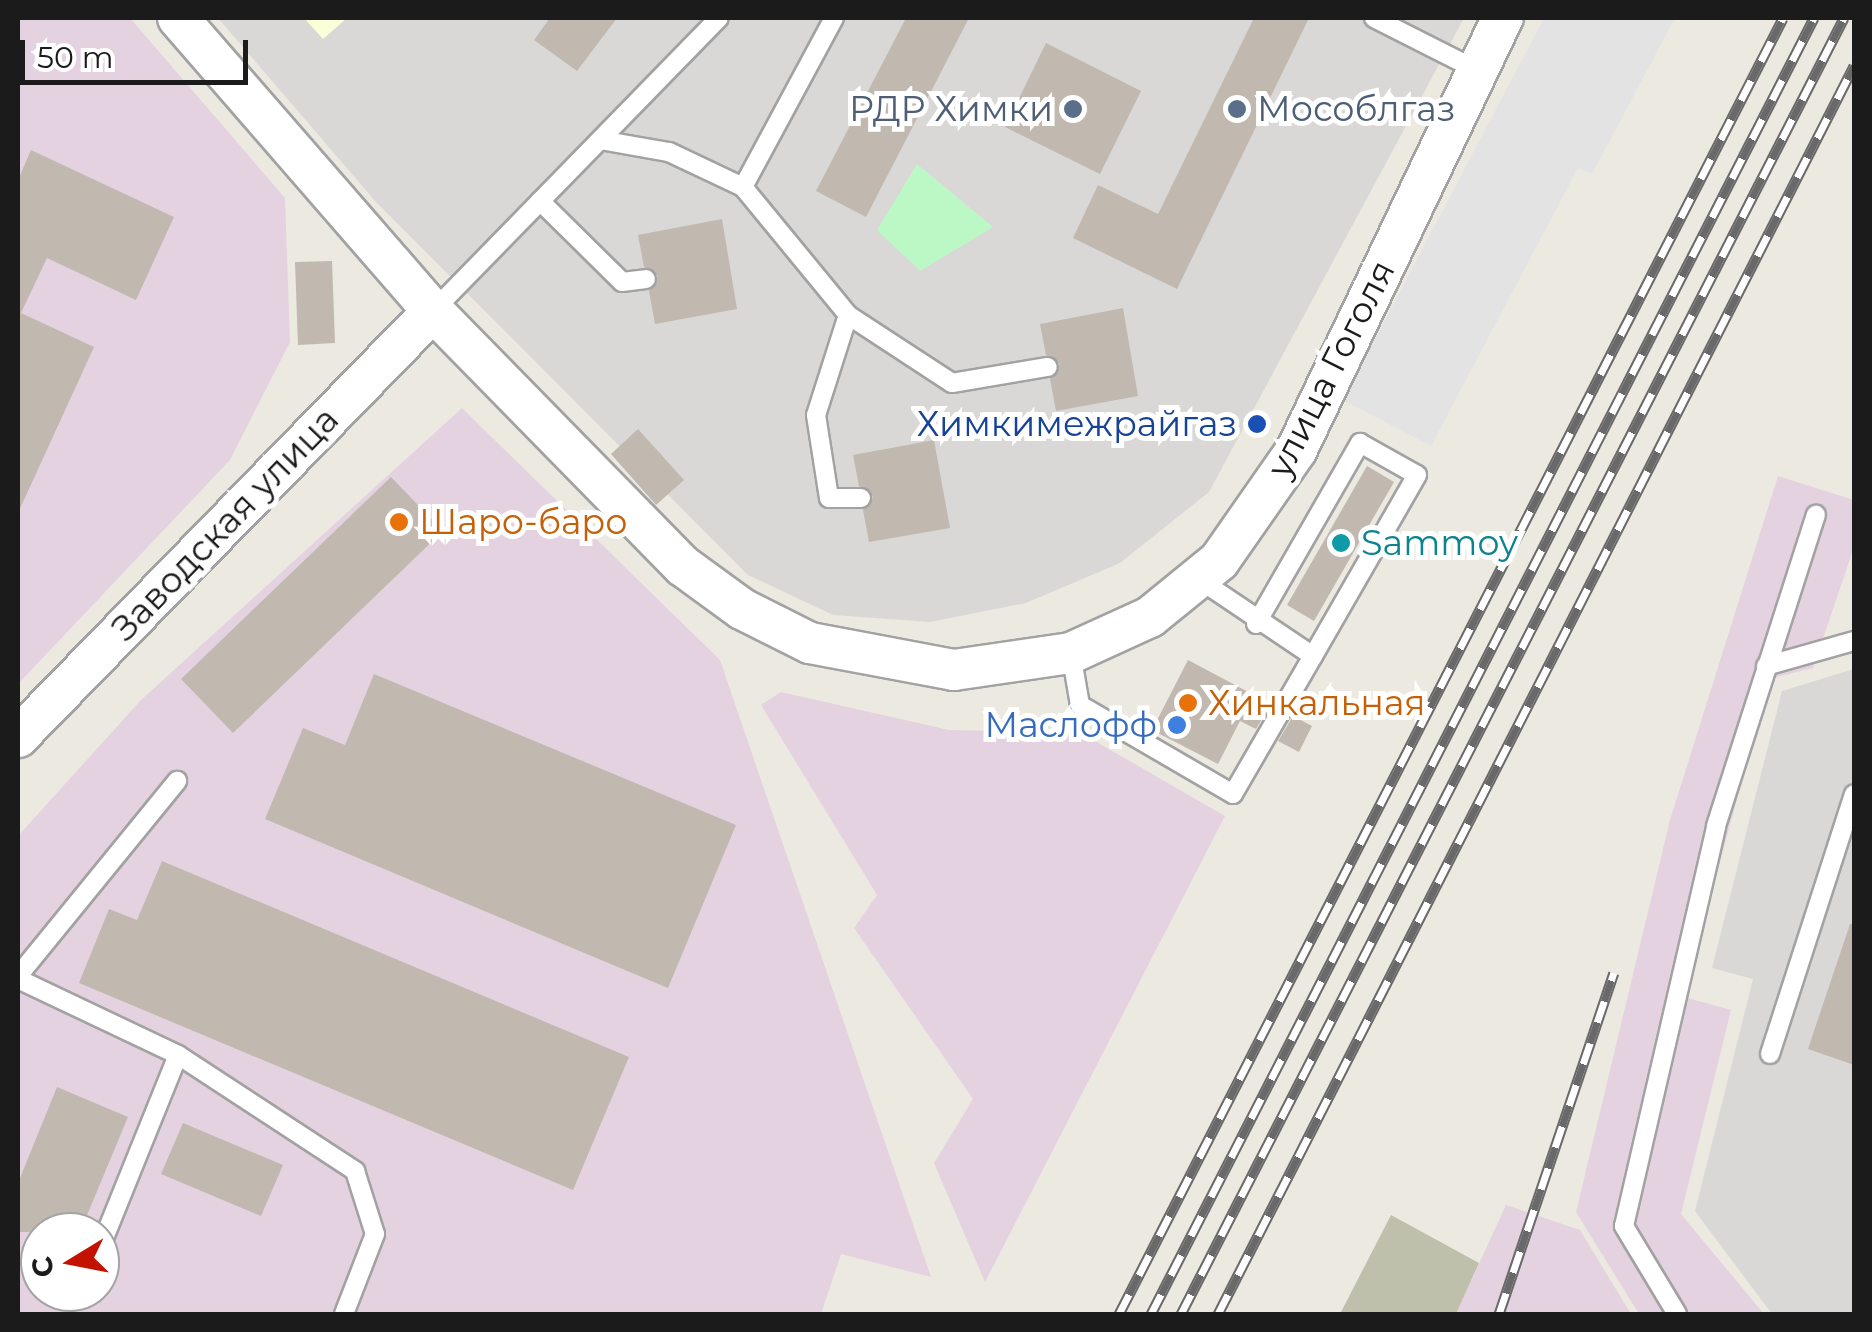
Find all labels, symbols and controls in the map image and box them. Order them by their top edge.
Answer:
scale bar [25,20,252,82]
text: 50 m [37,39,114,76]
place label: РДР Химки [849,88,1053,130]
place label: Мособлгаз [1257,88,1455,130]
marker: РДР Химки [1062,98,1084,120]
marker: Мособлгаз [1226,98,1248,120]
street label: улица Гоголя [1258,254,1404,484]
street label: Заводская улица [103,399,347,649]
place label: Химкимежрайгаз [917,403,1237,445]
marker: Химкимежрайгаз [1246,413,1268,435]
place label: Шаро-баро [419,501,628,543]
marker: Шаро-баро [388,511,410,533]
place label: Sammoy [1361,522,1518,564]
marker: Sammoy [1330,532,1352,554]
place label: Хинкальная [1208,682,1426,724]
marker: Хинкальная [1177,692,1199,714]
place label: Маслофф [984,704,1157,746]
marker: Маслофф [1166,714,1188,736]
north arrow [20,1212,120,1312]
text: С [24,1254,61,1280]

